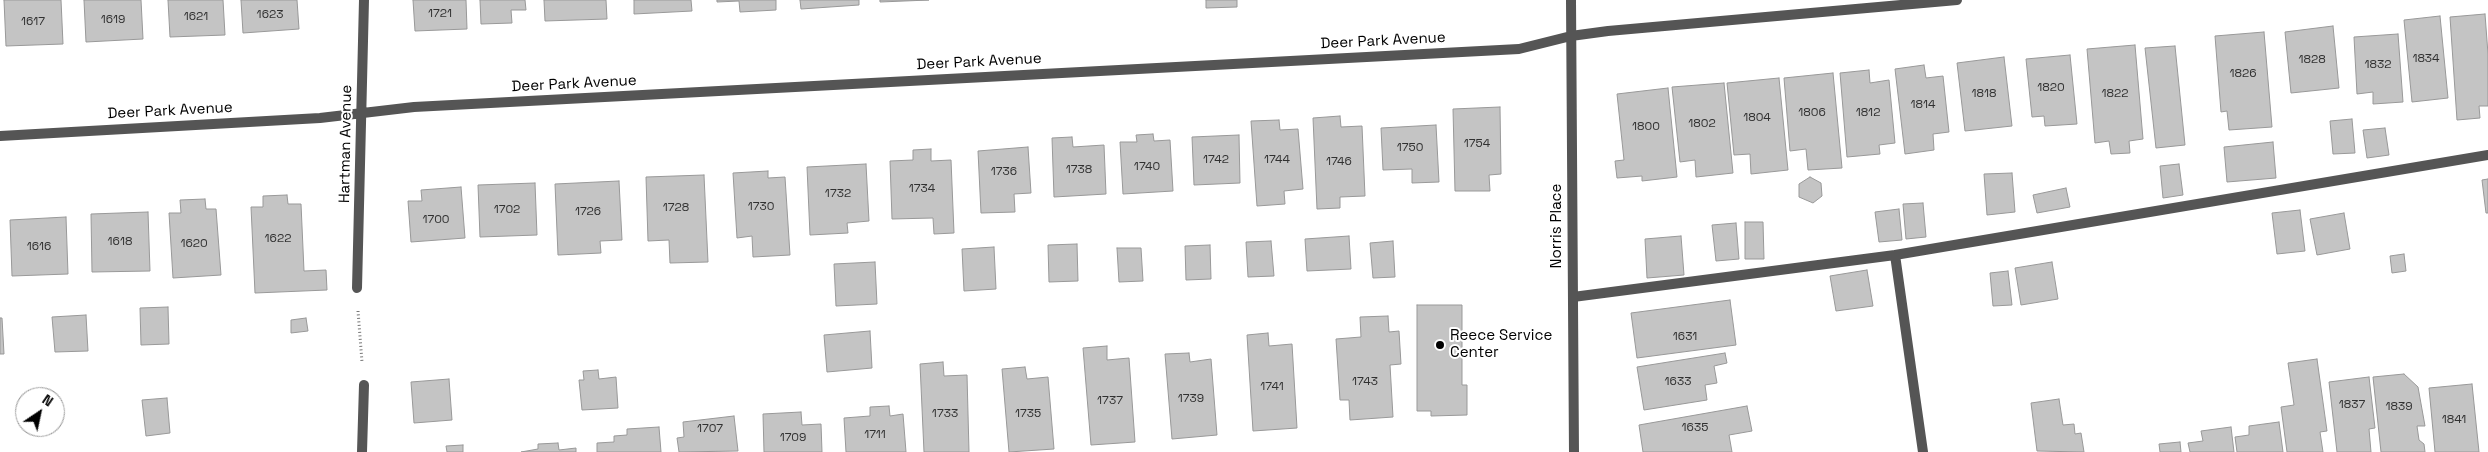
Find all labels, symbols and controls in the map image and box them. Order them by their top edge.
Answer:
house number: 1721 [428,7,452,21]
house number: 1623 [257,8,283,22]
house number: 1621 [184,10,208,24]
house number: 1619 [101,13,125,27]
house number: 1617 [21,15,45,29]
street label: Deer Park Avenue [1320,29,1446,53]
street label: Deer Park Avenue [916,50,1042,74]
house number: 1834 [2412,52,2440,66]
house number: 1828 [2298,53,2326,67]
house number: 1832 [2365,58,2391,72]
house number: 1826 [2229,67,2257,81]
street label: Deer Park Avenue [511,72,637,96]
house number: 1820 [2037,81,2065,95]
street label: Hartman Avenue [336,85,356,203]
house number: 1818 [1972,87,1996,101]
house number: 1822 [2102,87,2128,101]
house number: 1814 [1910,98,1936,112]
street label: Deer Park Avenue [107,99,233,123]
house number: 1806 [1798,106,1826,120]
house number: 1812 [1856,106,1880,120]
house number: 1804 [1743,111,1771,125]
house number: 1802 [1688,117,1716,131]
house number: 1800 [1632,120,1660,134]
house number: 1754 [1464,137,1490,151]
house number: 1750 [1397,141,1423,155]
house number: 1742 [1203,153,1229,167]
house number: 1744 [1264,153,1290,167]
house number: 1746 [1326,155,1352,169]
house number: 1740 [1134,160,1160,174]
house number: 1738 [1066,163,1092,177]
house number: 1736 [991,165,1017,179]
house number: 1734 [909,182,935,196]
street label: Norris Place [1548,184,1566,268]
house number: 1732 [825,187,851,201]
house number: 1730 [748,200,774,214]
house number: 1728 [663,201,689,215]
house number: 1702 [494,203,520,217]
house number: 1726 [575,205,601,219]
house number: 1700 [422,213,450,227]
house number: 1622 [265,232,291,246]
house number: 1618 [108,235,132,249]
house number: 1620 [180,237,208,251]
house number: 1616 [27,240,51,254]
place label: Reece Service Center [1450,327,1552,362]
house number: 1631 [1673,330,1697,344]
marker: Reece Service Center [1434,339,1446,351]
house number: 1743 [1352,375,1378,389]
house number: 1633 [1665,375,1691,389]
house number: 1741 [1260,380,1284,394]
north arrow [15,387,65,437]
text: N [39,390,57,410]
house number: 1739 [1178,392,1204,406]
house number: 1737 [1097,394,1123,408]
house number: 1837 [2339,398,2365,412]
house number: 1839 [2385,400,2413,414]
house number: 1733 [932,407,958,421]
house number: 1735 [1015,407,1041,421]
house number: 1841 [2442,413,2466,427]
house number: 1635 [1682,421,1708,435]
house number: 1707 [697,422,723,436]
house number: 1711 [864,428,886,442]
house number: 1709 [780,431,806,445]

